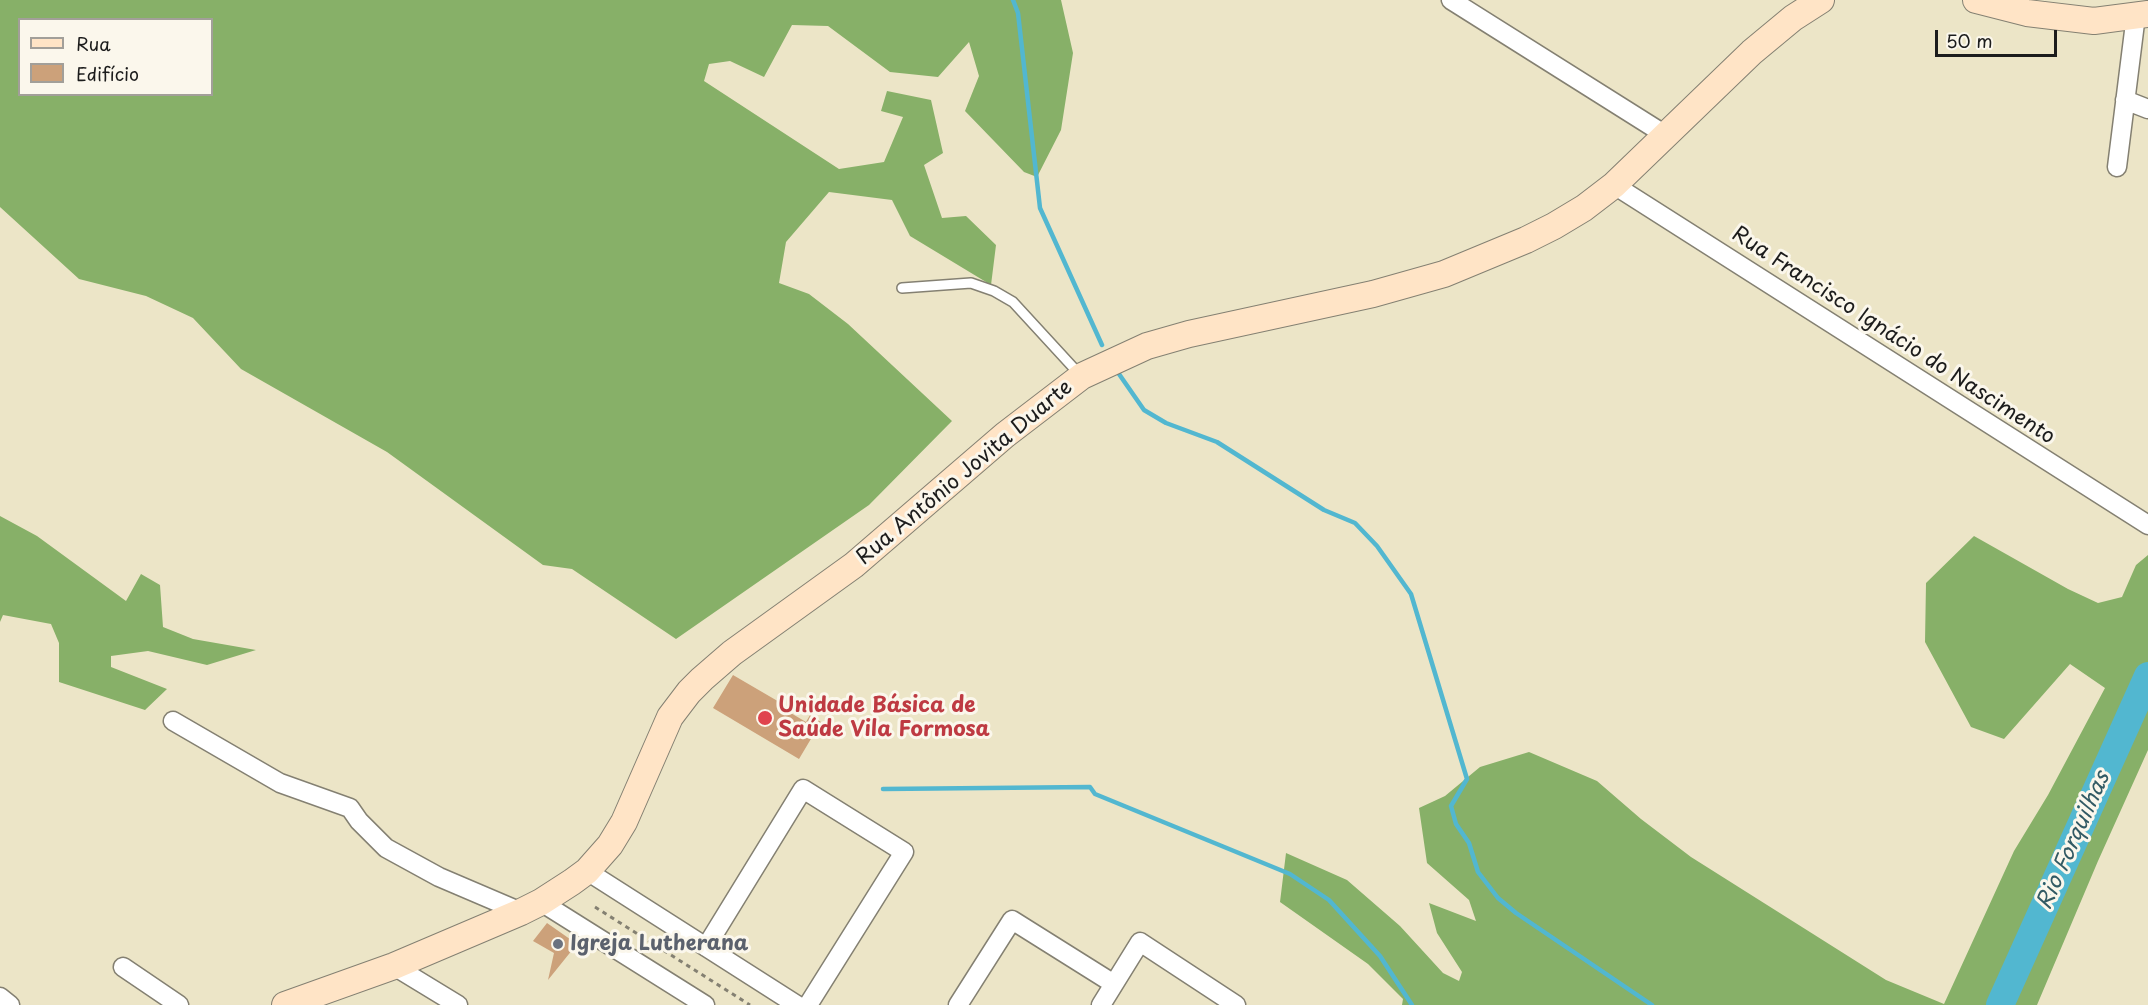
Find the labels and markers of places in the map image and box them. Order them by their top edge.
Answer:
place label: Unidade Básica de Saúde Vila Formosa [778,693,990,743]
marker: Unidade Básica de Saúde Vila Formosa [756,709,774,727]
place label: Igreja Lutherana [570,931,748,957]
marker: Igreja Lutherana [551,937,565,951]

